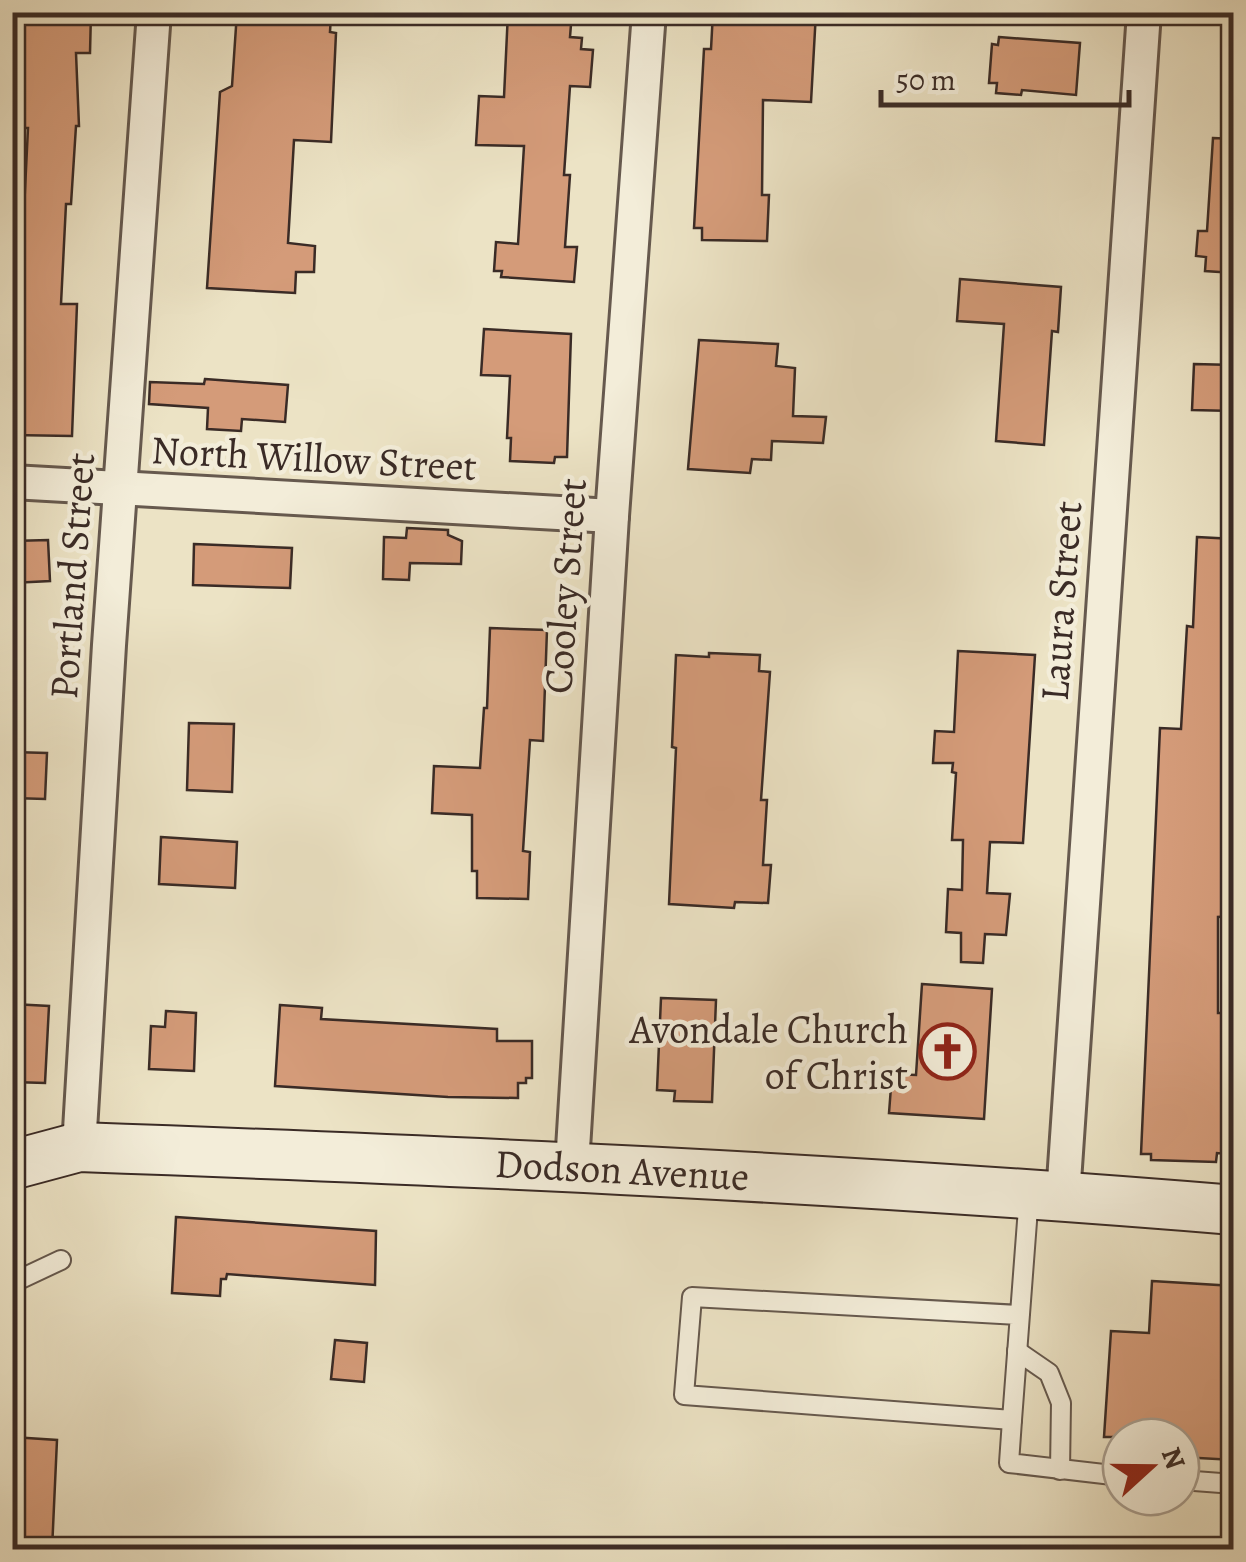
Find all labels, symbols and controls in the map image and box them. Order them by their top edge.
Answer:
scale bar [881,45,1128,107]
text: 50 m [896,60,956,100]
street label: North Willow Street [150,422,478,494]
street label: Portland Street [36,451,108,701]
street label: Cooley Street [530,476,600,696]
street label: Laura Street [1027,499,1095,703]
place label: Avondale Church of Christ [628,1002,908,1103]
church icon: Avondale Church of Christ [917,1022,977,1082]
street label: Dodson Avenue [493,1136,751,1204]
north arrow [1101,1417,1201,1517]
text: N [1152,1442,1195,1475]

